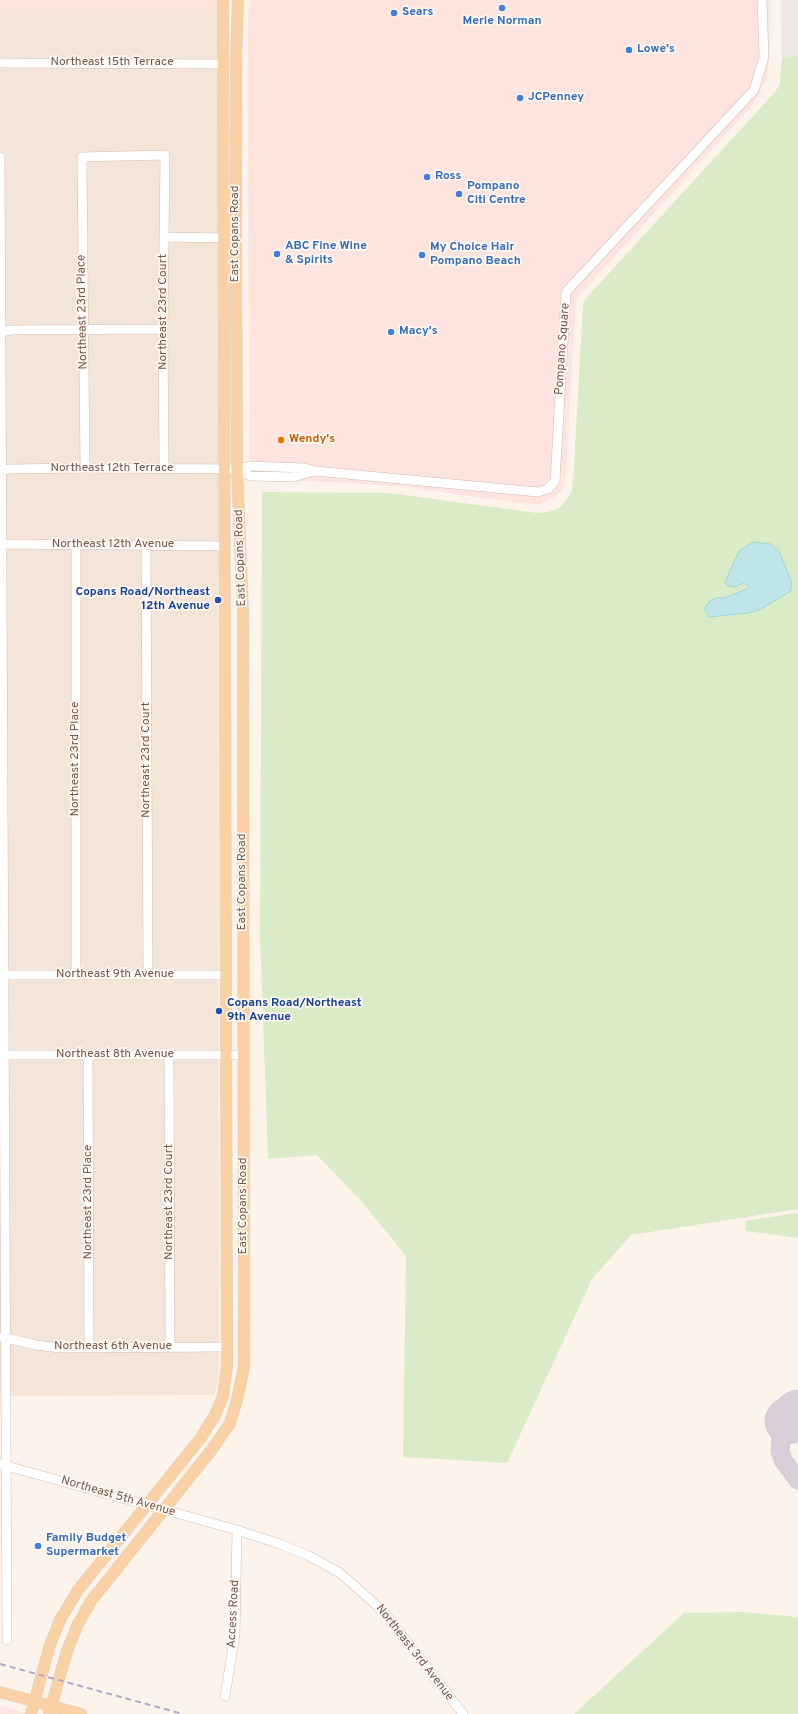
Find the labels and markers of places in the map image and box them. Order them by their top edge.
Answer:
marker: Merle Norman [497,3,507,13]
place label: Sears [402,6,433,20]
marker: Sears [389,8,399,18]
place label: Merle Norman [462,15,542,29]
place label: Lowe's [637,43,675,57]
marker: Lowe's [624,45,634,55]
place label: JCPenney [528,91,584,105]
marker: JCPenney [515,93,525,103]
place label: Ross [435,170,461,184]
marker: Ross [422,172,432,182]
place label: Pompano Citi Centre [467,180,526,208]
marker: Pompano Citi Centre [454,189,464,199]
place label: ABC Fine Wine & Spirits [285,240,367,268]
place label: My Choice Hair Pompano Beach [430,241,521,269]
marker: ABC Fine Wine & Spirits [272,249,282,259]
marker: My Choice Hair Pompano Beach [417,250,427,260]
place label: Macy's [399,325,438,339]
marker: Macy's [386,327,396,337]
place label: Wendy's [289,433,335,447]
marker: Wendy's [276,435,286,445]
place label: Copans Road/Northeast 12th Avenue [76,586,210,614]
marker: Copans Road/Northeast 12th Avenue [213,595,223,605]
place label: Copans Road/Northeast 9th Avenue [227,997,361,1025]
marker: Copans Road/Northeast 9th Avenue [214,1006,224,1016]
place label: Family Budget Supermarket [46,1532,126,1560]
marker: Family Budget Supermarket [33,1541,43,1551]

